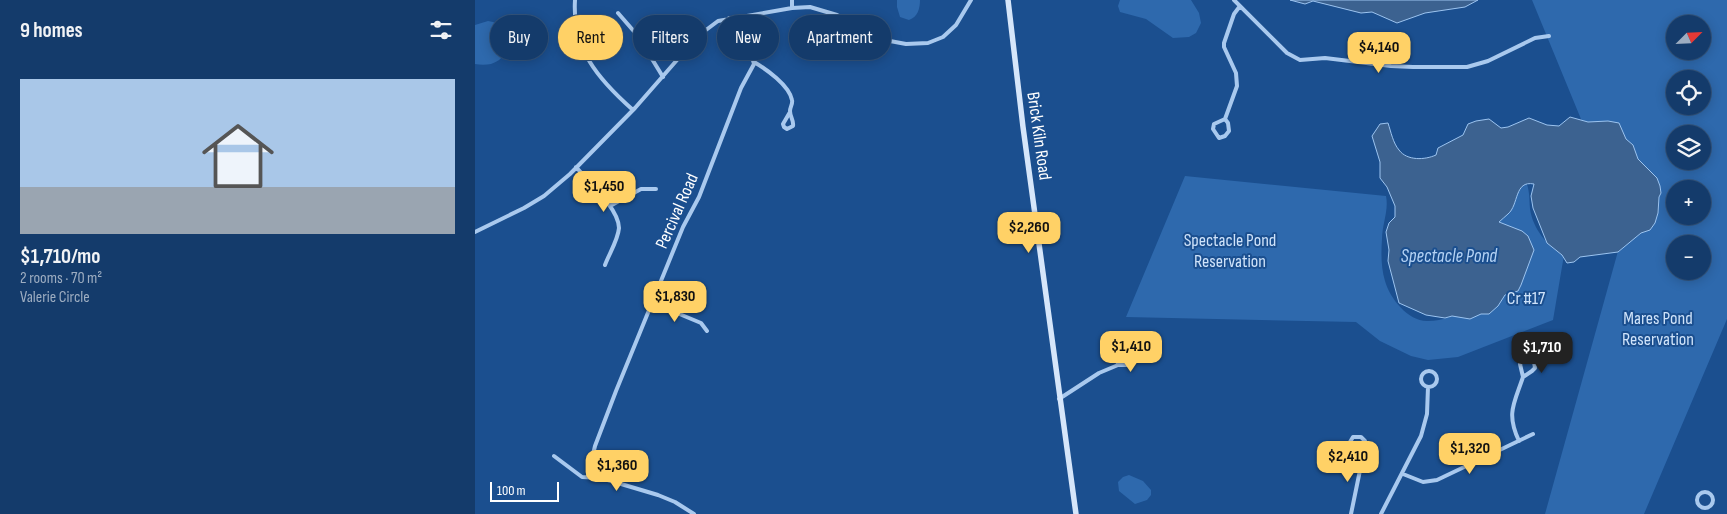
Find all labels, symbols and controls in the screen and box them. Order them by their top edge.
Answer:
chip: Buy [490,15,548,60]
chip: Rent [558,15,623,60]
chip: Filters [633,15,707,60]
chip: New [717,15,779,60]
chip: Apartment [789,15,891,60]
north arrow [1666,15,1711,60]
map controls [1666,15,1711,280]
icon: filters [427,16,455,44]
text: 9 homes [20,18,83,43]
pin: $4,140 [1338,32,1420,74]
text: $4,140 [1359,38,1399,57]
button: locate [1666,70,1711,115]
street label: Brick Kiln Road [1022,91,1056,181]
icon: home [193,111,283,201]
button: layers [1666,125,1711,170]
pin: $1,450 [563,170,645,213]
street label: Percival Road [651,170,703,252]
text: $1,450 [584,177,624,196]
button: + [1666,180,1711,225]
pin: $2,260 [988,212,1070,254]
text: $2,260 [1008,218,1050,237]
park label: Spectacle Pond Reservation [1184,230,1276,272]
button: − [1666,235,1711,280]
text: $1,710/mo [20,244,100,269]
water label: Spectacle Pond [1401,245,1498,268]
text: 2 rooms · 70 m² [20,269,102,288]
pin: $1,830 [634,280,716,323]
text: $1,830 [655,287,695,306]
text: Valerie Circle [20,288,90,307]
park label: Cr #17 [1507,288,1546,309]
park label: Mares Pond Reservation [1622,308,1694,350]
pin: $1,410 [1090,330,1172,373]
pin: $1,710 [1501,332,1583,374]
text: $1,410 [1111,337,1151,356]
text: $1,710 [1523,338,1561,357]
pin: $1,320 [1429,432,1511,475]
text: $1,320 [1450,439,1490,458]
pin: $2,410 [1307,440,1389,483]
text: $2,410 [1328,447,1368,466]
pin: $1,360 [576,450,658,492]
text: $1,360 [597,456,637,475]
scale bar [490,479,559,502]
text: 100 m [497,482,526,499]

